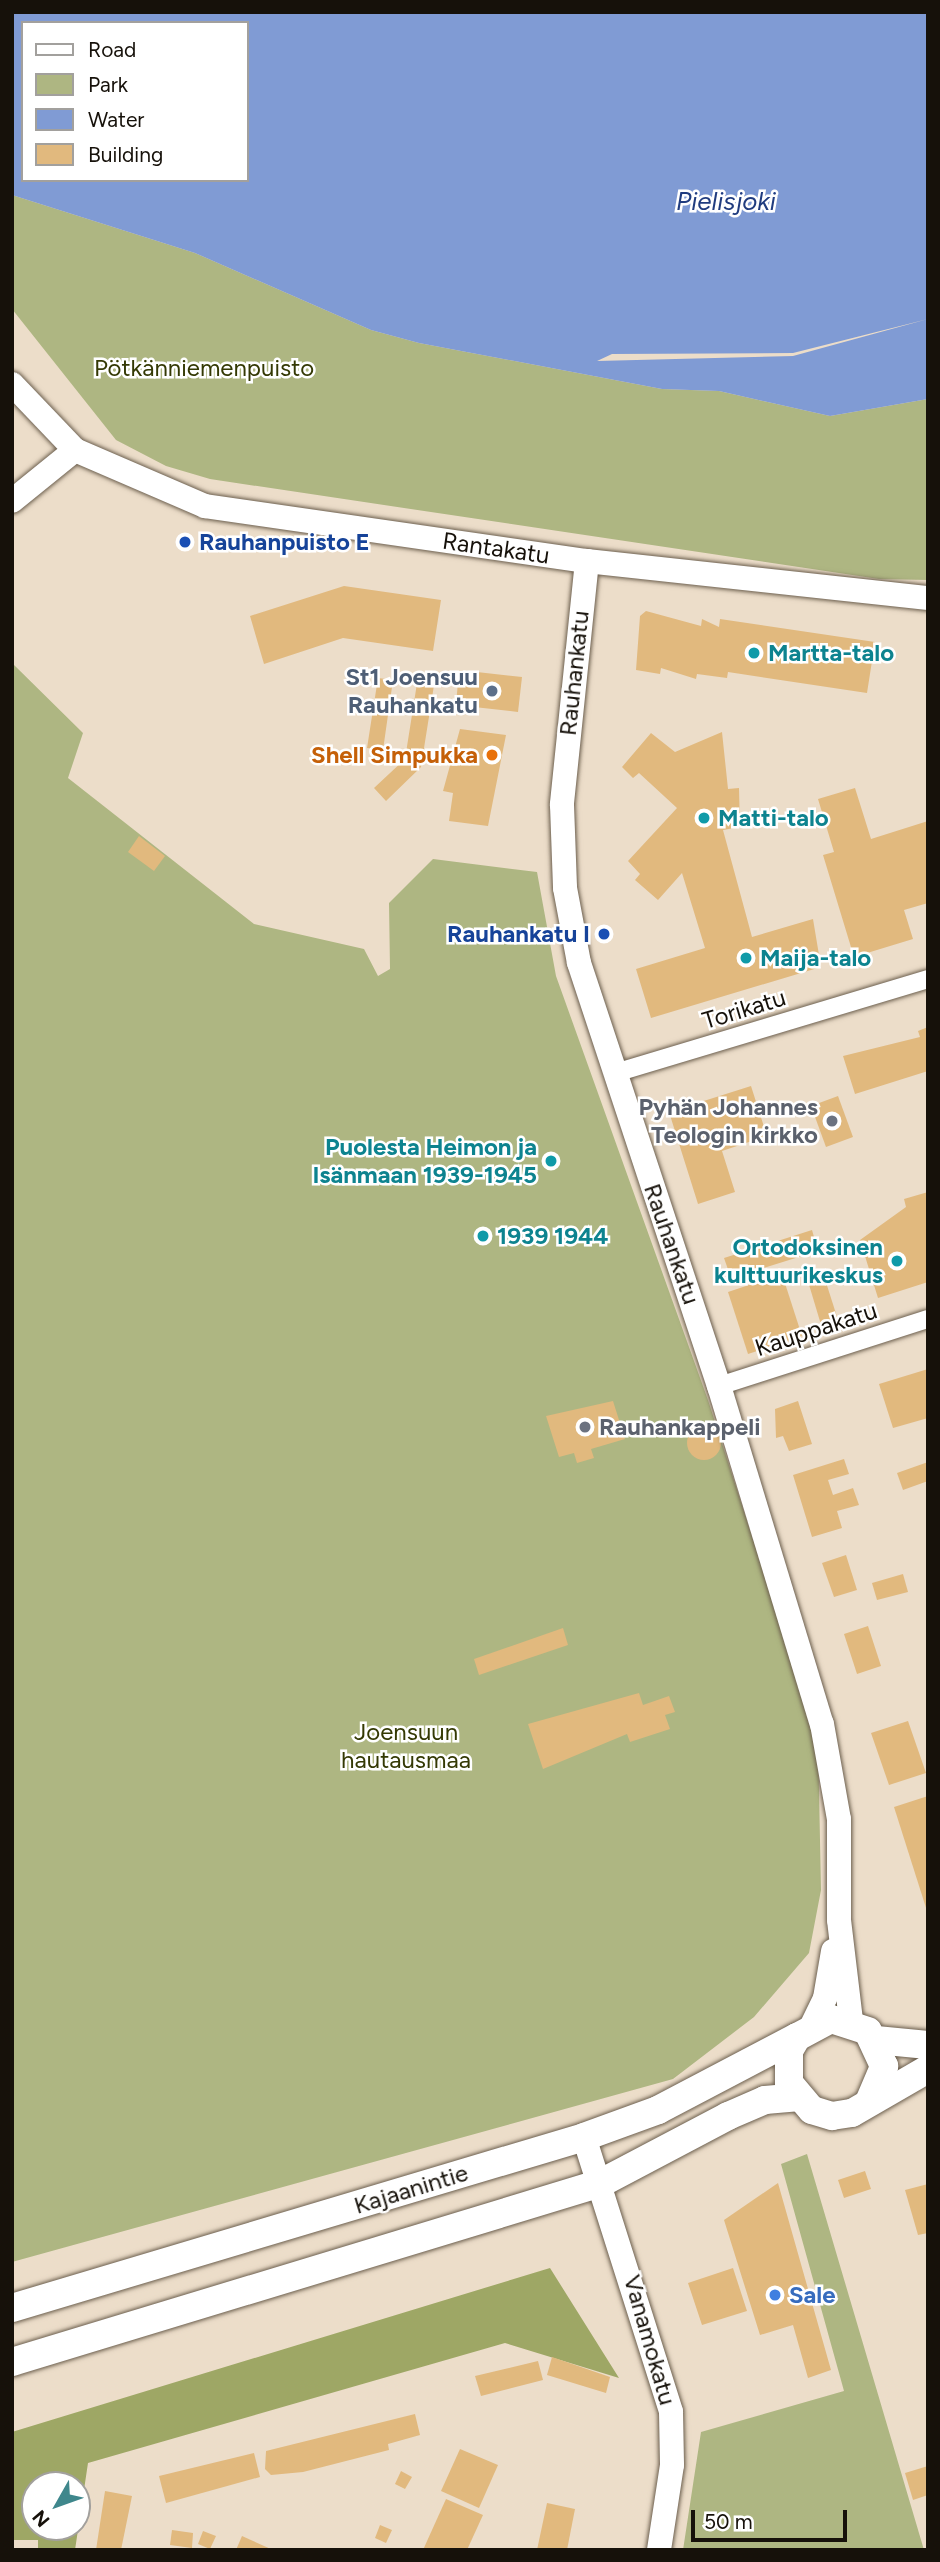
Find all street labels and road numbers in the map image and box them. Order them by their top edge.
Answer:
street label: Rantakatu [441,526,551,570]
street label: Rauhankatu [553,609,595,737]
street label: Torikatu [699,983,789,1035]
street label: Rauhankatu [638,1180,706,1308]
street label: Kauppakatu [751,1296,881,1362]
street label: Kajaanintie [351,2158,471,2220]
street label: Vanamokatu [618,2272,682,2408]

